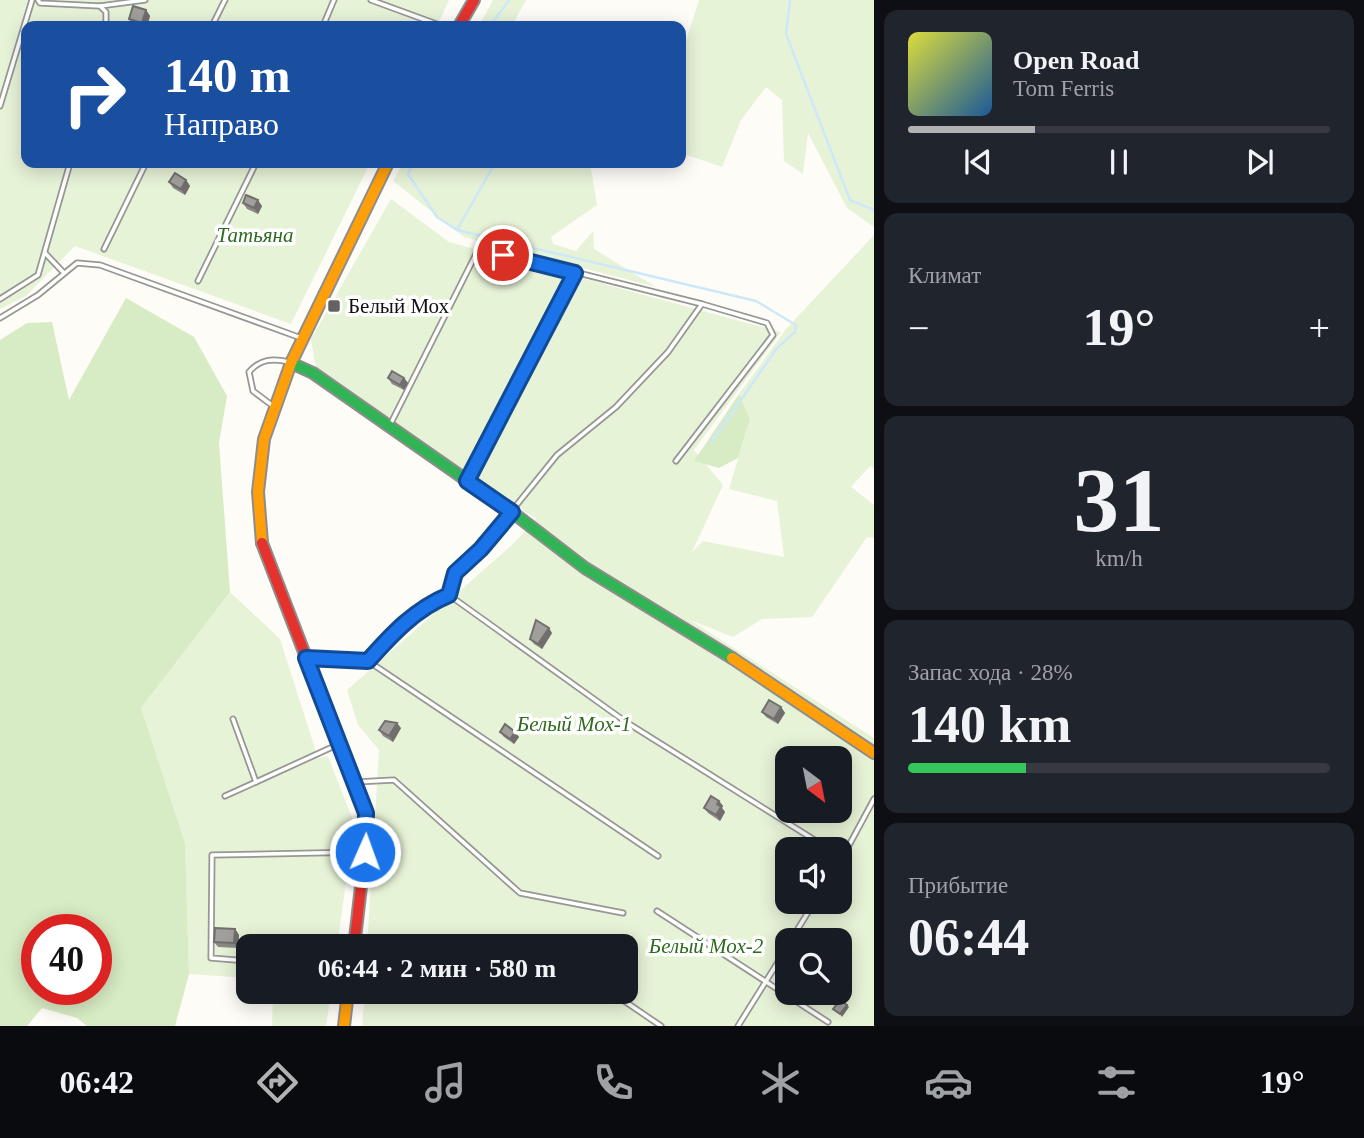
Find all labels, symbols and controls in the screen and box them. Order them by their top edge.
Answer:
text: Open Road [1013,46,1139,75]
text: 140 m [164,48,291,103]
icon: right [49,49,140,140]
text: Tom Ferris [1013,76,1114,101]
text: Направо [164,106,279,142]
icon: previous [959,143,997,181]
icon: pause [1100,143,1138,181]
icon: next [1241,143,1279,181]
park label: Татьяна [217,223,293,247]
pin [473,225,533,285]
icon: arrive [484,236,522,274]
text: Климат [908,263,981,288]
place label: Белый Мох [348,294,450,318]
marker: Белый Мох [326,298,342,314]
text: 19° [1083,299,1155,356]
text: − [908,307,929,349]
text: + [1309,307,1330,349]
text: 31 [1074,450,1165,551]
text: km/h [1095,546,1143,571]
text: Запас хода · 28% [908,660,1073,685]
text: 140 km [908,696,1071,753]
park label: Белый Мох-1 [516,712,631,736]
north arrow [775,746,852,822]
map controls [775,746,852,1005]
position arrow [328,815,402,889]
button: sound [775,837,852,914]
text: Прибытие [908,873,1008,898]
text: 06:44 [908,909,1029,966]
speed limit sign: 40 [21,914,112,1005]
button: search [775,928,852,1005]
park label: Белый Мох-2 [648,934,764,958]
text: 06:44 · 2 мин · 580 m [318,954,556,983]
icon: directions [253,1058,302,1107]
icon: music [421,1058,470,1107]
icon: phone [589,1058,638,1107]
icon: climate [756,1058,805,1107]
icon: car [924,1058,973,1107]
icon: filters [1092,1058,1141,1107]
text: 06:42 [59,1064,134,1100]
text: 19° [1260,1064,1305,1100]

